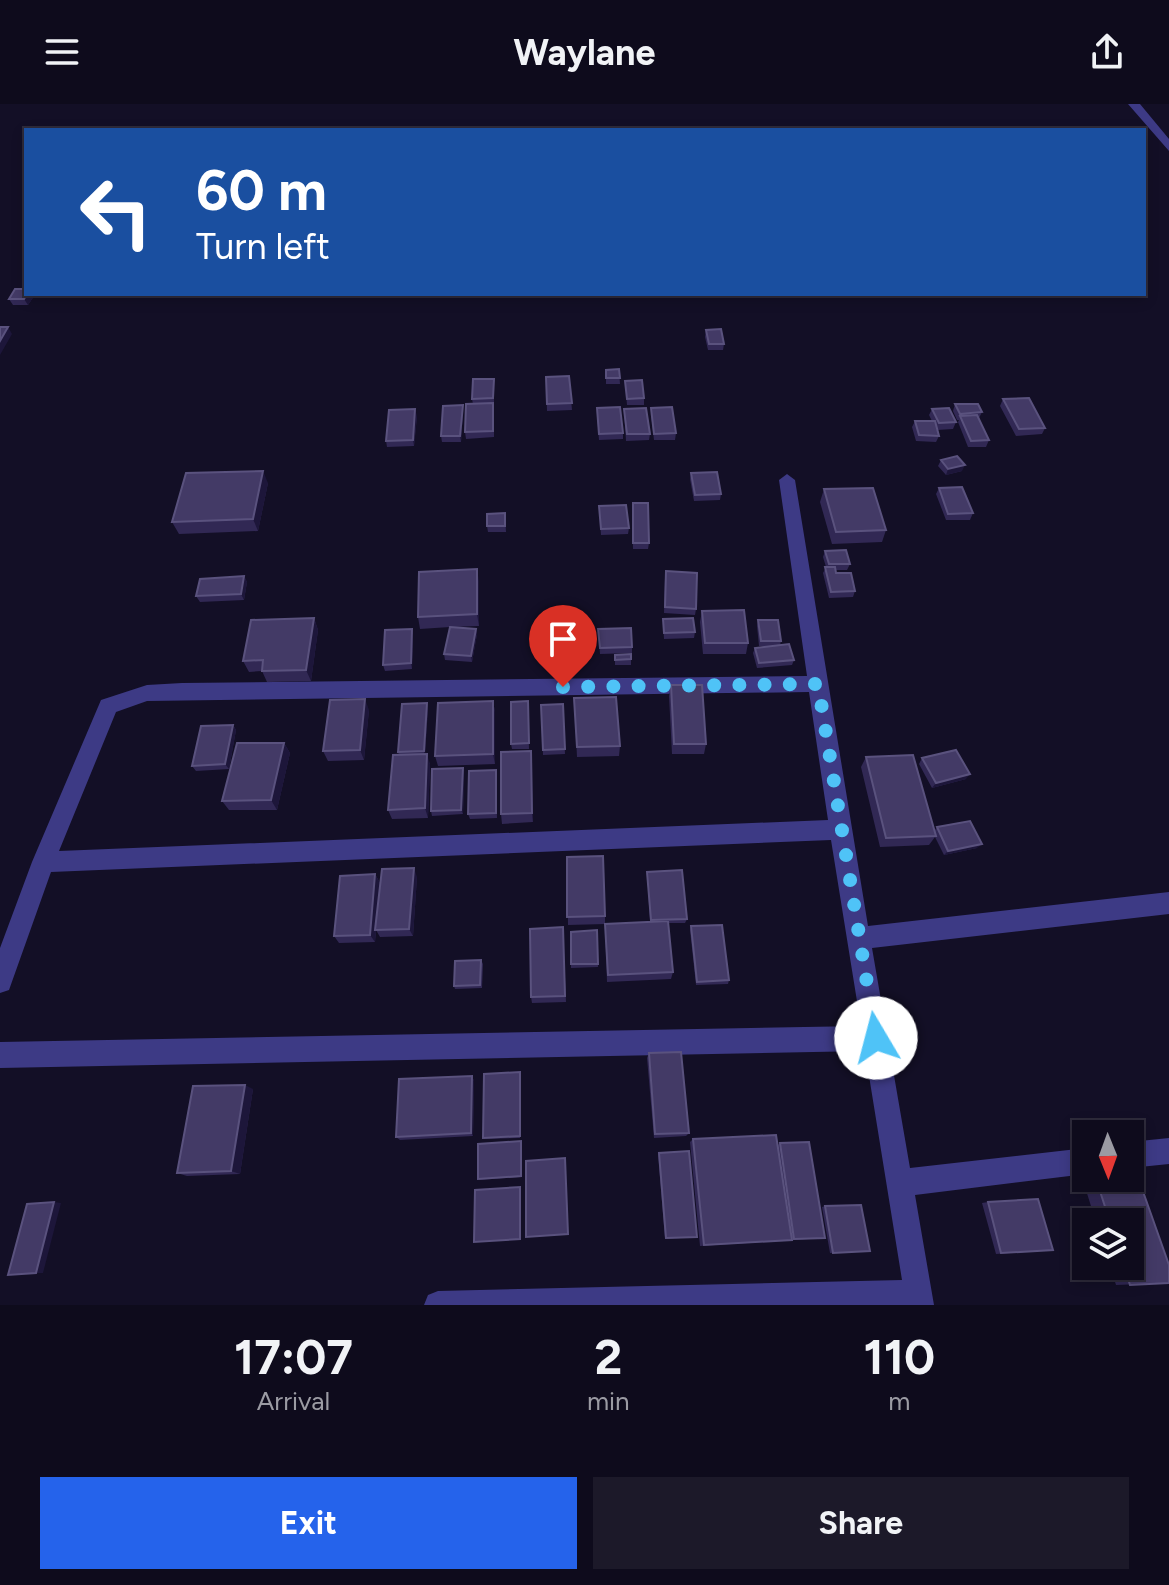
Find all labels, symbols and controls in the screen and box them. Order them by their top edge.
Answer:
icon: menu [40,30,84,74]
icon: share [1085,30,1129,74]
text: Waylane [514,31,655,74]
text: 60 m [196,157,327,224]
icon: left [64,160,168,264]
text: Turn left [196,225,330,268]
pin [529,605,597,687]
icon: arrive [541,617,585,661]
position arrow [834,996,918,1080]
north arrow [1072,1120,1144,1192]
map controls [1072,1120,1144,1280]
button: layers [1072,1208,1144,1280]
text: 17:07 [234,1328,353,1386]
text: 2 [594,1328,622,1386]
text: 110 [863,1328,935,1386]
text: Arrival [257,1385,330,1417]
text: min [587,1385,630,1417]
text: m [888,1385,910,1417]
button: Exit [40,1477,577,1569]
button: Share [593,1477,1129,1569]

